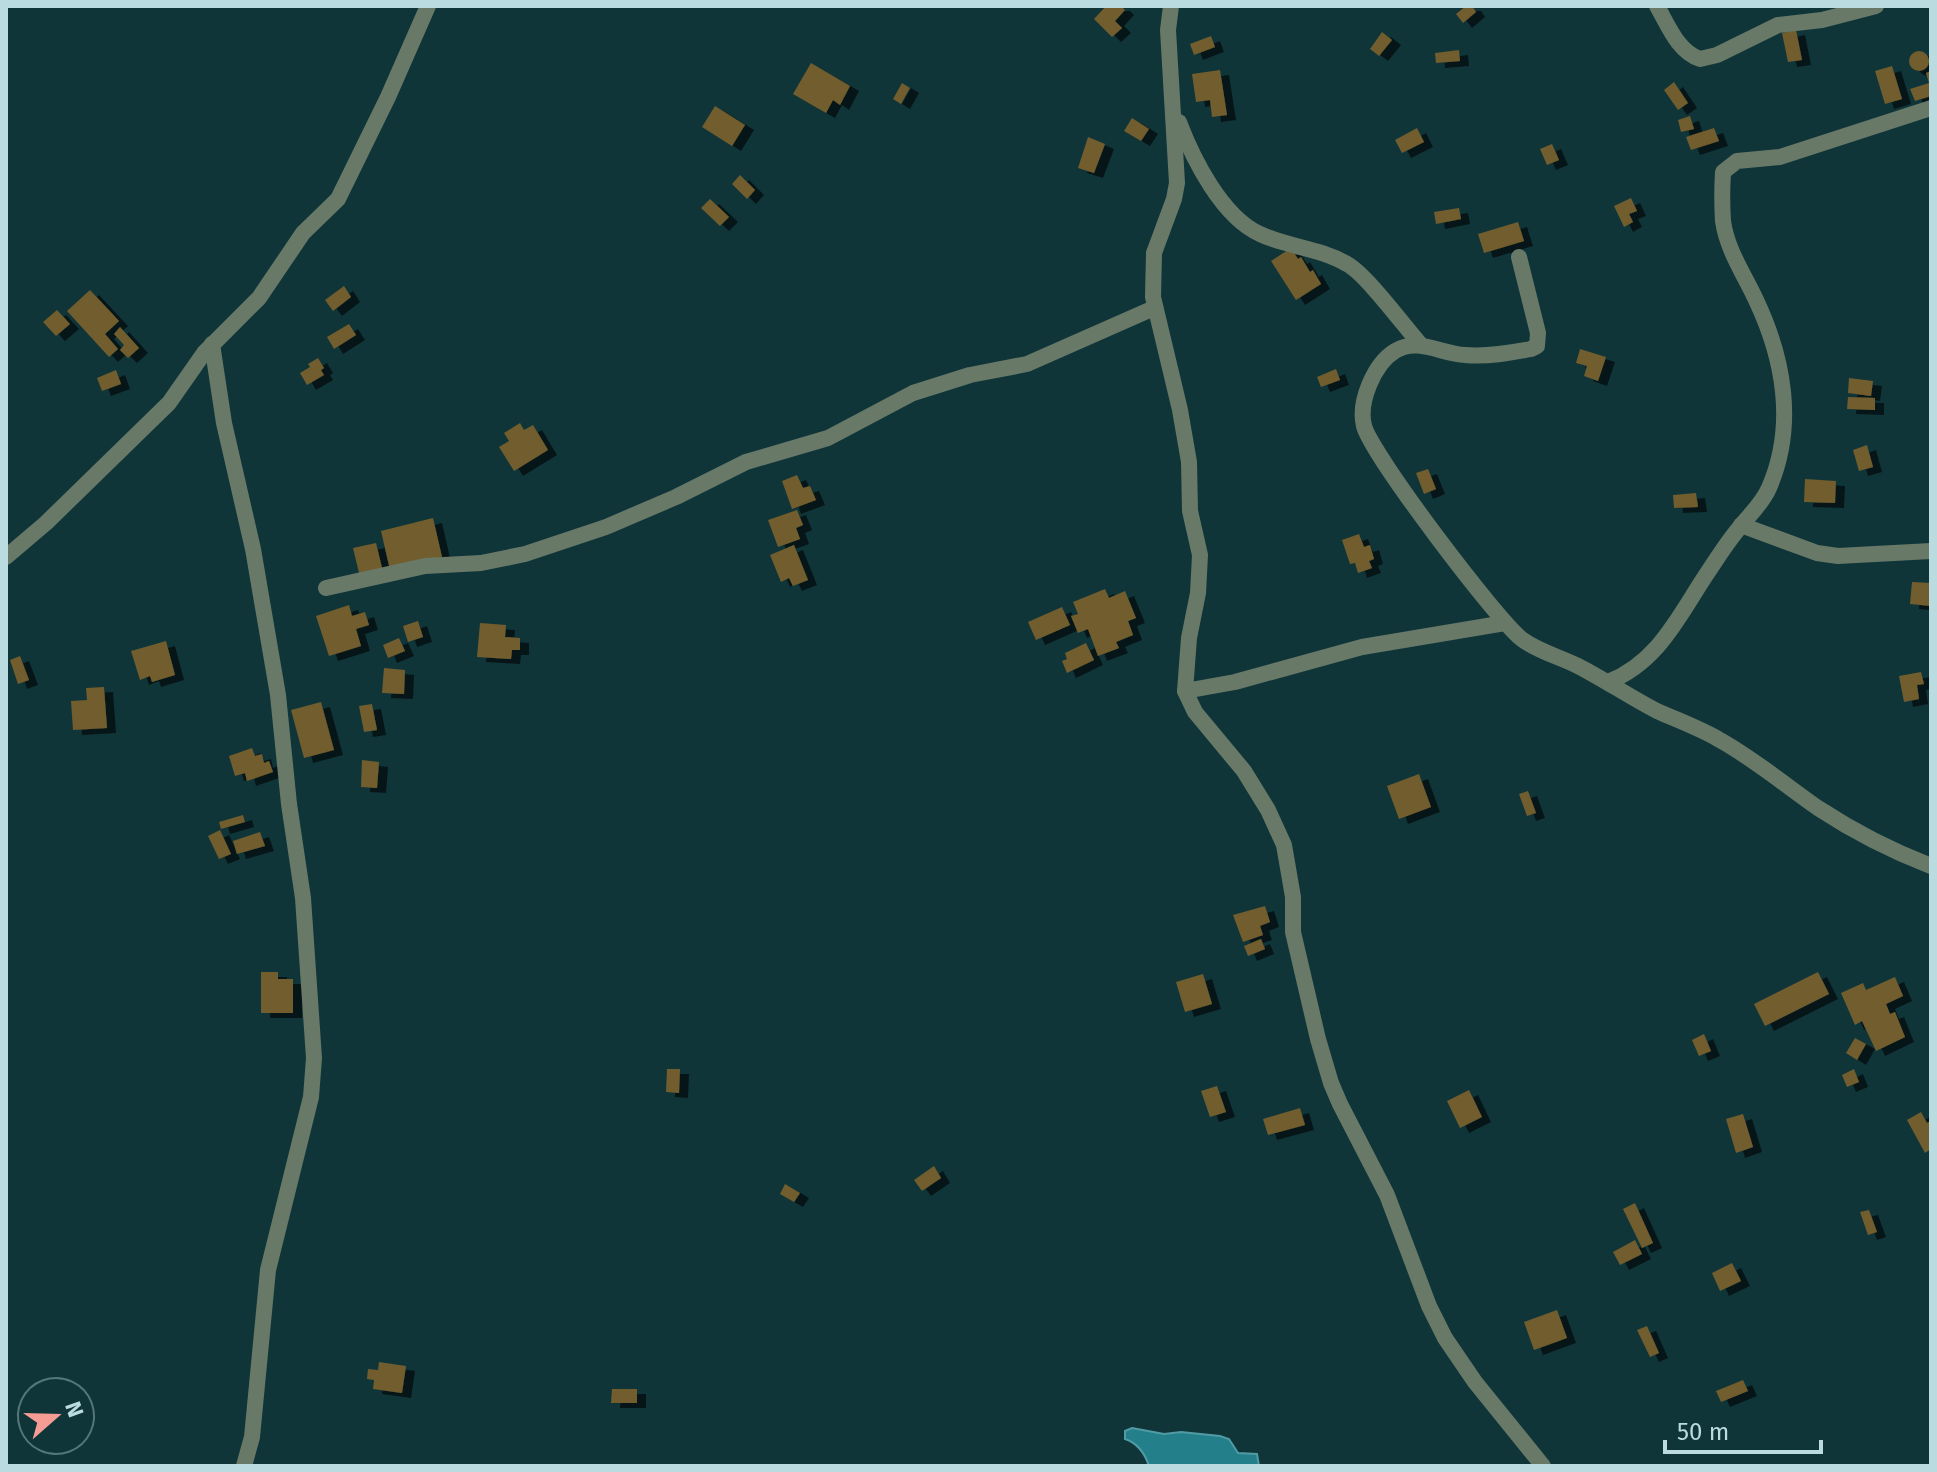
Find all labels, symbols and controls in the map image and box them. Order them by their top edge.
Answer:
north arrow [16,1376,96,1456]
text: N [59,1398,90,1421]
scale bar [1665,1404,1821,1454]
text: 50 m [1677,1418,1729,1446]

